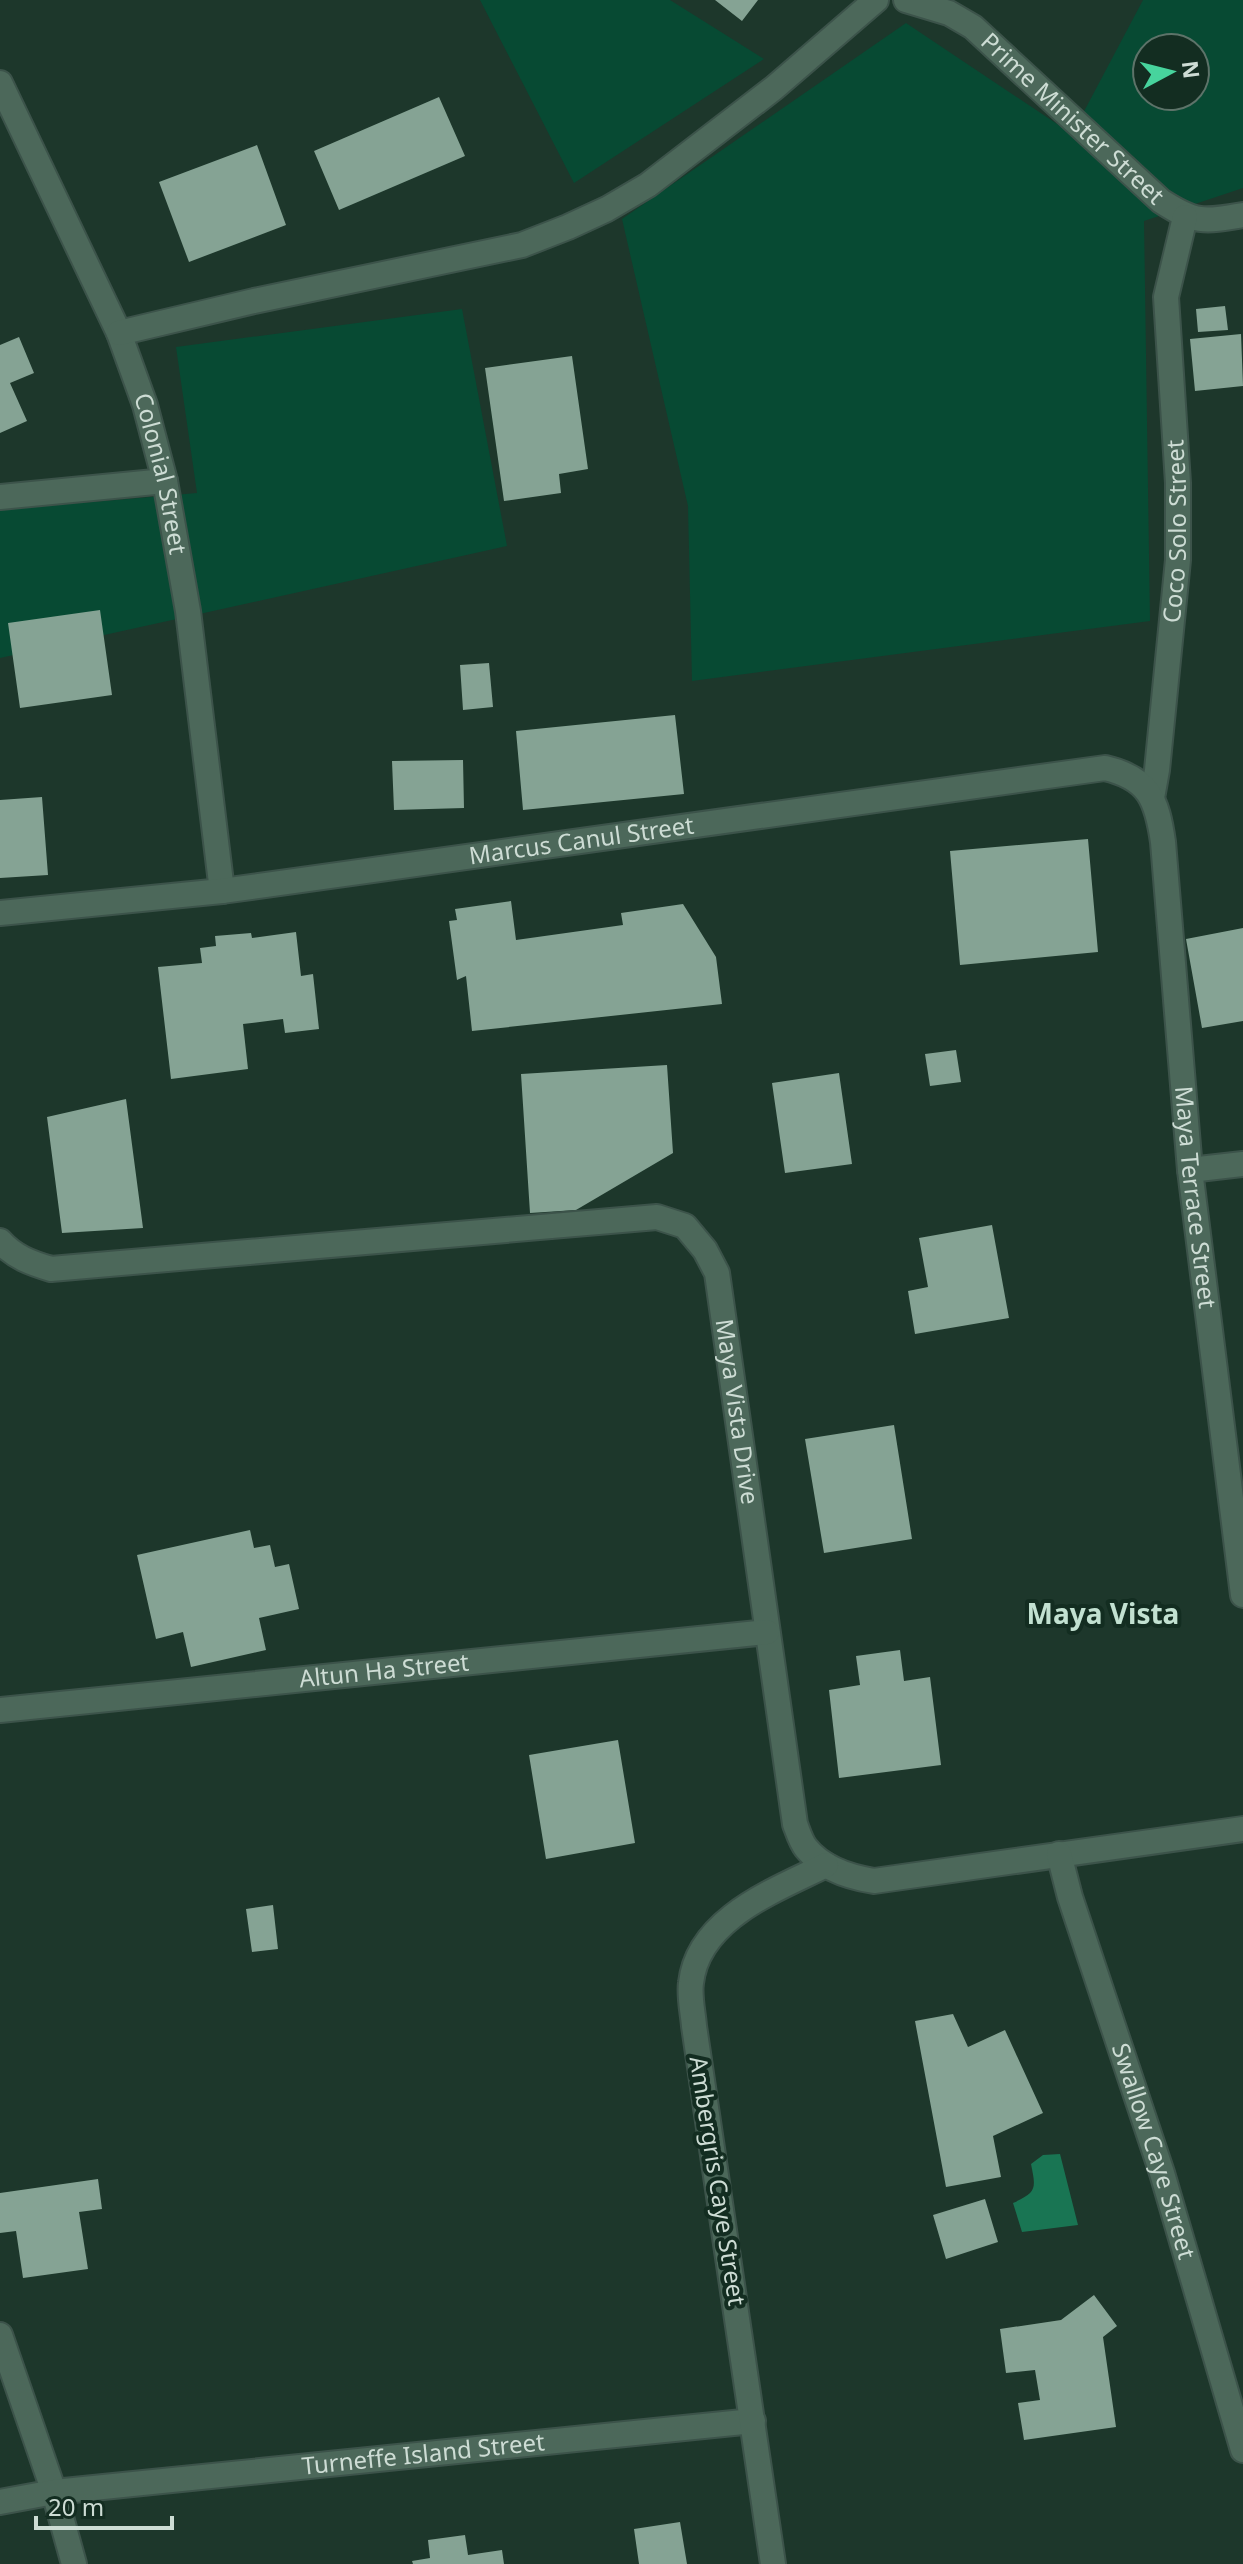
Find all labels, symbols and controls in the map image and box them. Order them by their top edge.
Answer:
street label: Prime Minister Street [974,25,1172,211]
north arrow [1131,32,1211,112]
text: N [1176,59,1208,80]
street label: Colonial Street [127,388,196,557]
street label: Coco Solo Street [1154,438,1193,625]
street label: Marcus Canul Street [467,807,696,871]
street label: Maya Terrace Street [1168,1085,1225,1310]
street label: Maya Vista Drive [709,1317,768,1507]
district label: Maya Vista [1027,1594,1179,1632]
street label: Altun Ha Street [297,1644,471,1695]
street label: Swallow Caye Street [1105,2039,1204,2263]
street label: Ambergris Caye Street [682,2054,755,2308]
street label: Turneffe Island Street [300,2424,546,2482]
scale bar [36,2480,172,2530]
text: 20 m [48,2490,104,2523]

